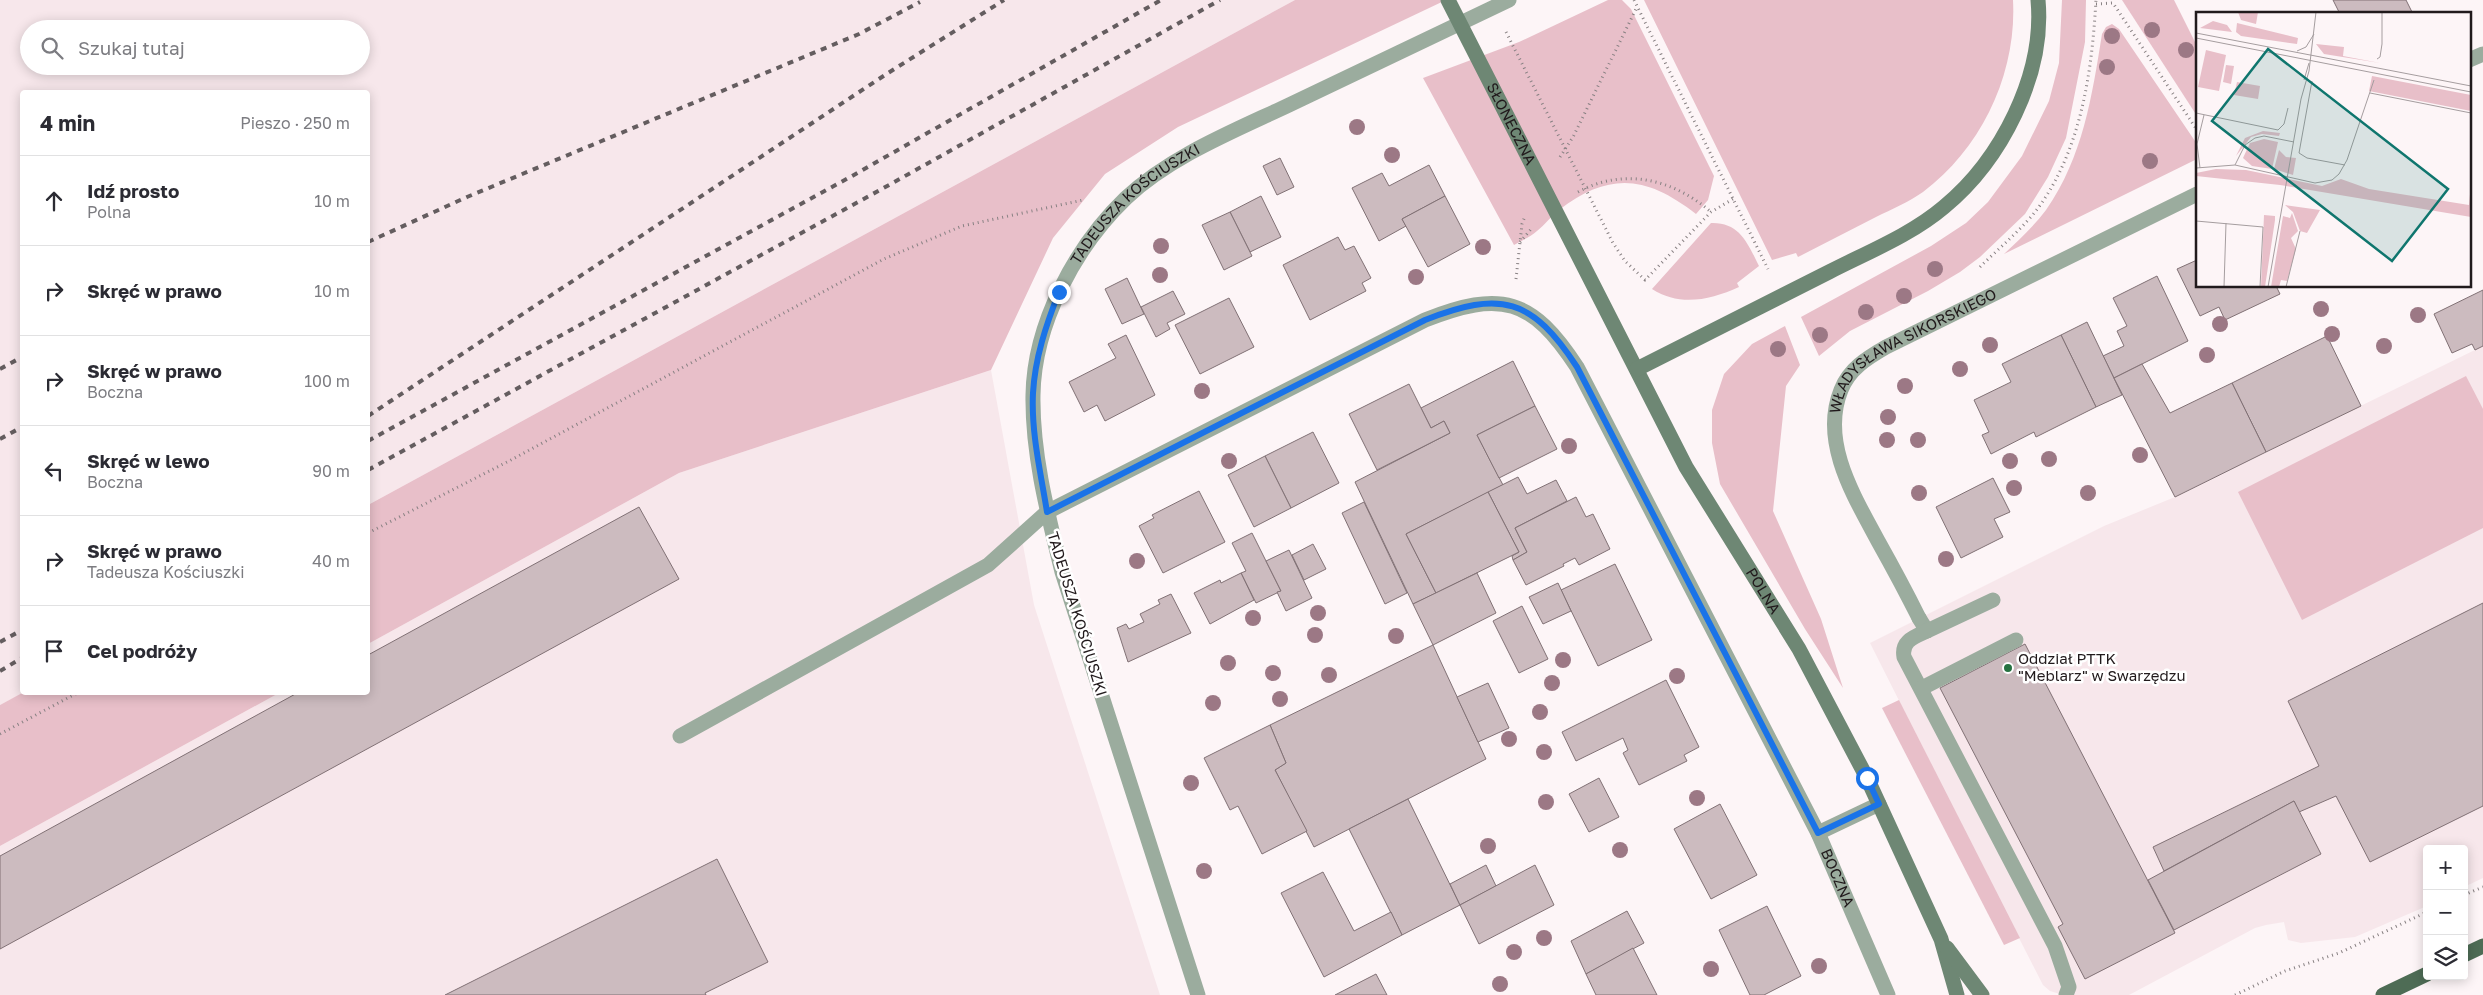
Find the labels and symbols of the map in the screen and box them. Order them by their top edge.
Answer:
inset map [2196,12,2470,288]
street label: SŁONECZNA [1484,79,1540,168]
street label: TADEUSZA KOŚCIUSZKI [1066,139,1203,267]
route end [1048,281,1071,304]
street label: WŁADYSŁAWA SIKORSKIEGO [1825,284,1999,415]
street label: TADEUSZA KOŚCIUSZKI [1044,529,1112,698]
street label: POLNA [1743,564,1785,617]
place label: Oddział PTTK "Meblarz" w Swarzędzu [2018,649,2185,684]
marker: Oddział PTTK "Meblarz" w Swarzędzu [2002,662,2014,674]
route start [1856,767,1879,790]
street label: BOCZNA [1818,846,1859,909]

